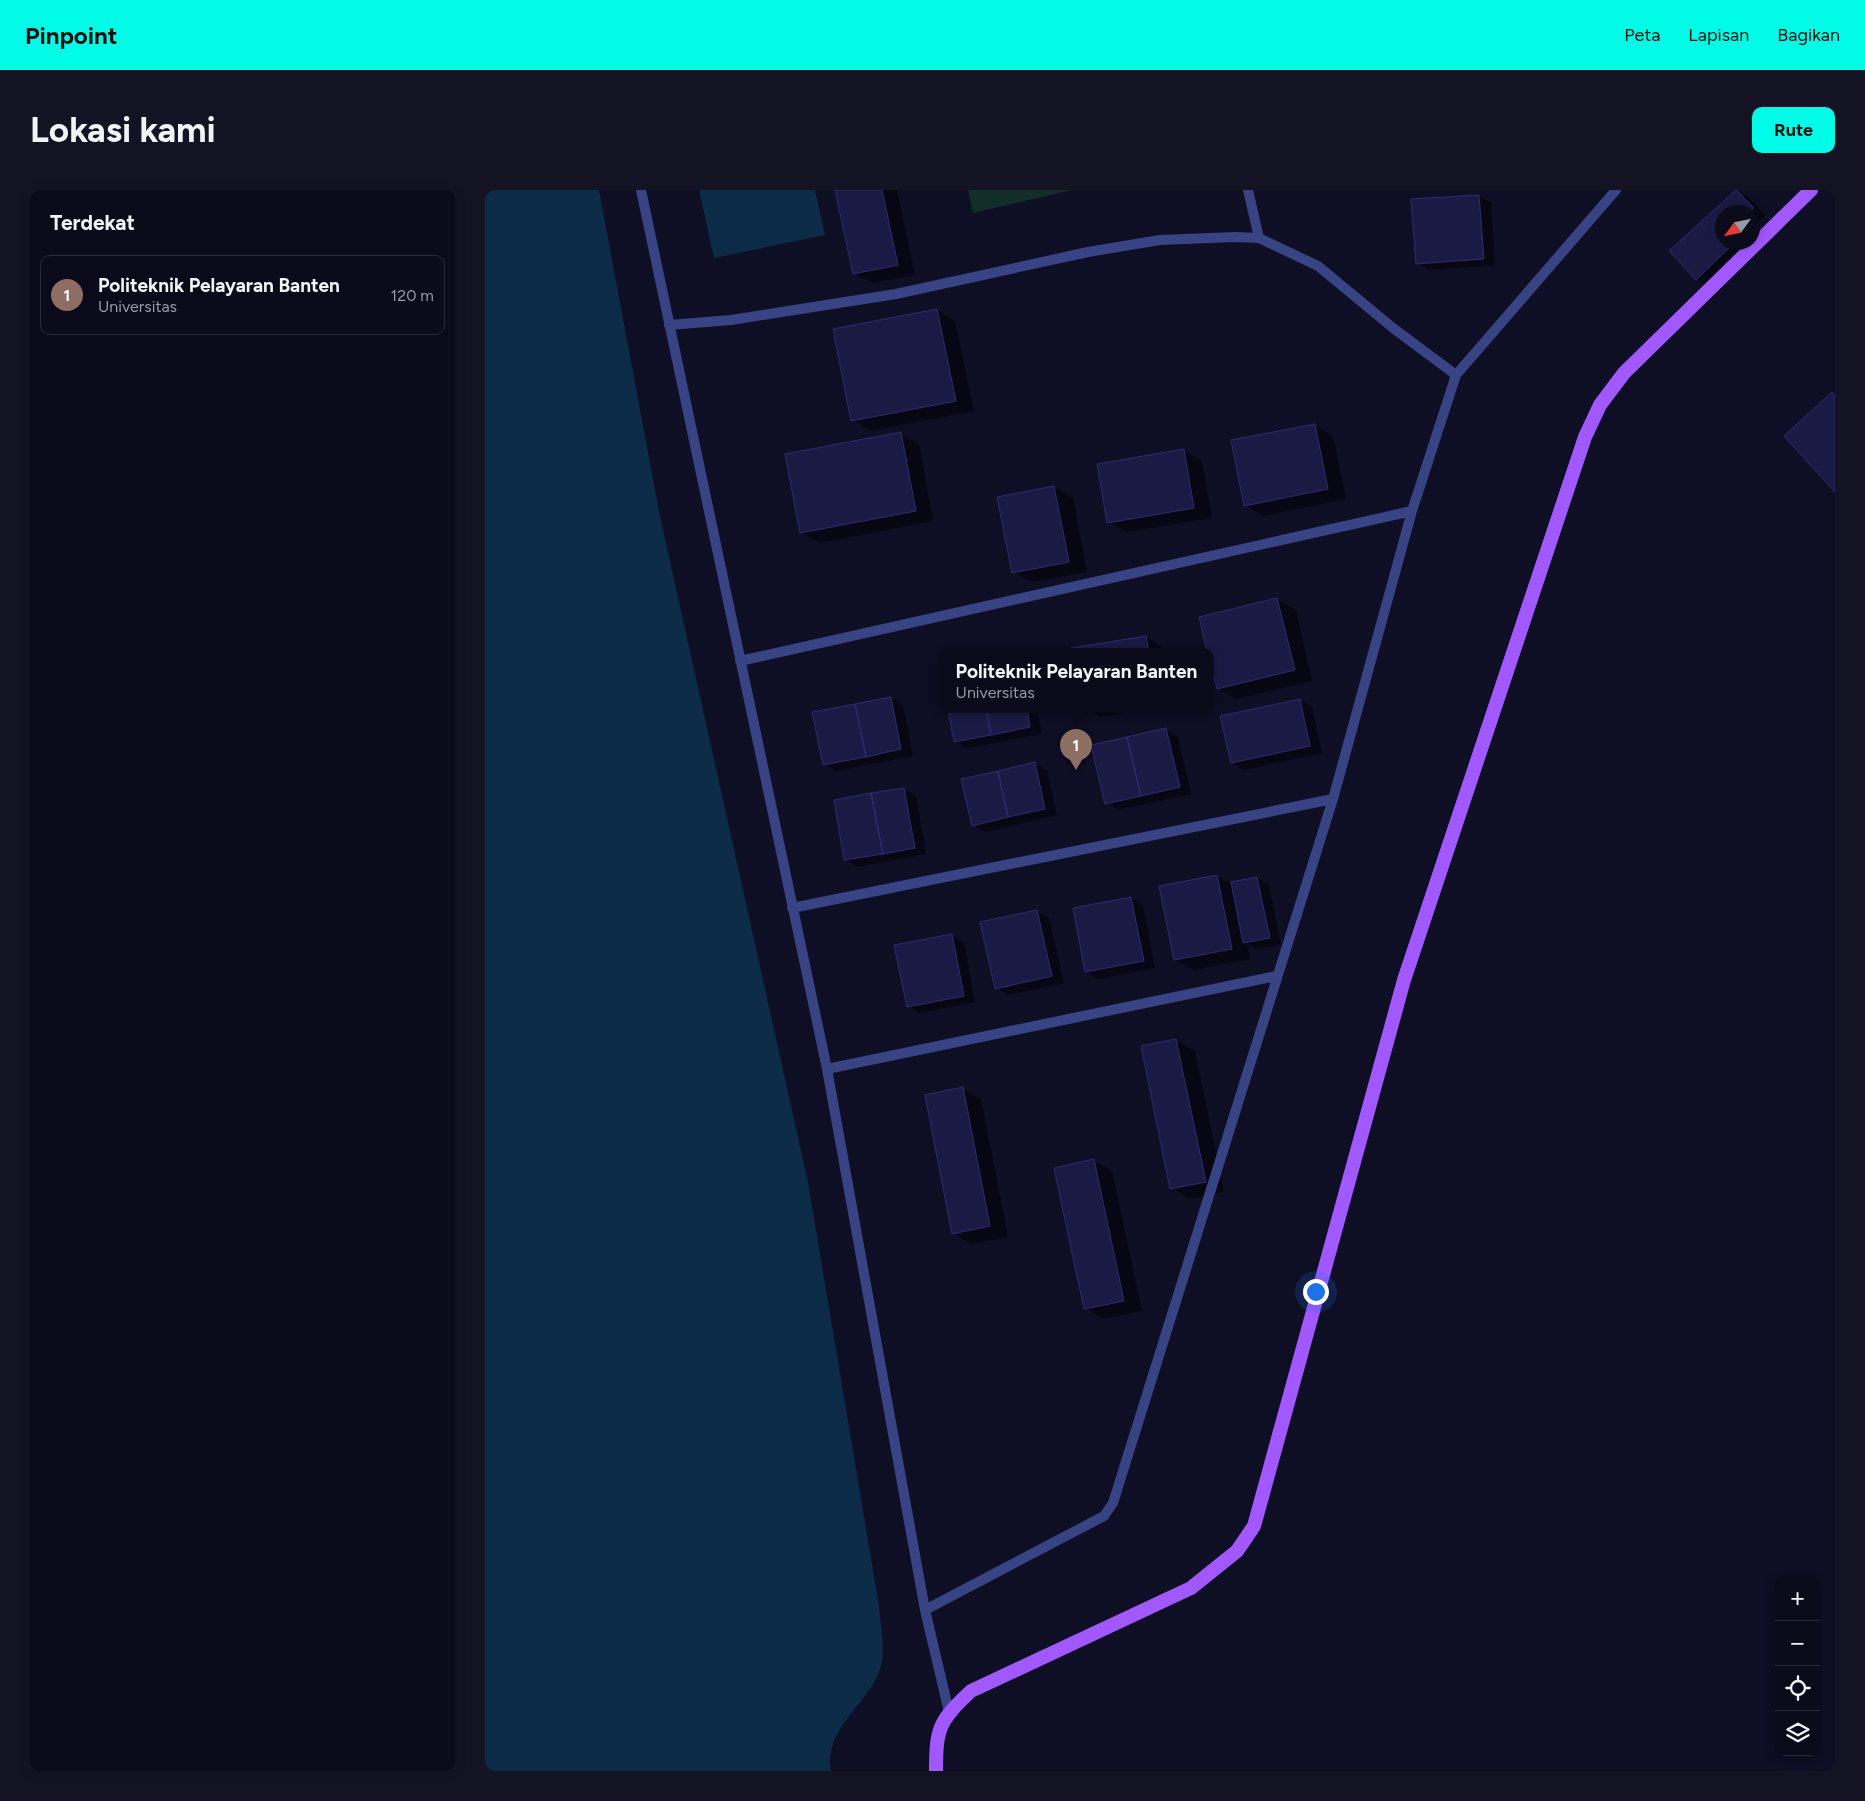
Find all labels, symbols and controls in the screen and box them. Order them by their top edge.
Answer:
text: Pinpoint [25,21,117,50]
text: Peta [1624,24,1660,46]
text: Lapisan [1688,24,1749,46]
text: Bagikan [1777,24,1840,46]
button: Rute [1752,107,1835,153]
text: Lokasi kami [30,109,216,151]
north arrow [1715,205,1760,250]
text: Terdekat [50,210,135,235]
text: Politeknik Pelayaran Banten [98,274,340,297]
text: 1 [64,286,70,305]
text: 120 m [391,286,434,305]
text: Universitas [98,297,177,316]
popup [939,648,1214,713]
text: Politeknik Pelayaran Banten [956,660,1197,683]
text: Universitas [956,683,1035,702]
pin: 1 [1060,729,1092,770]
your location [1303,1279,1329,1305]
map controls [1775,1576,1820,1756]
button: + [1775,1576,1820,1621]
button: − [1775,1621,1820,1666]
button: locate [1775,1666,1820,1711]
button: layers [1775,1711,1820,1756]

